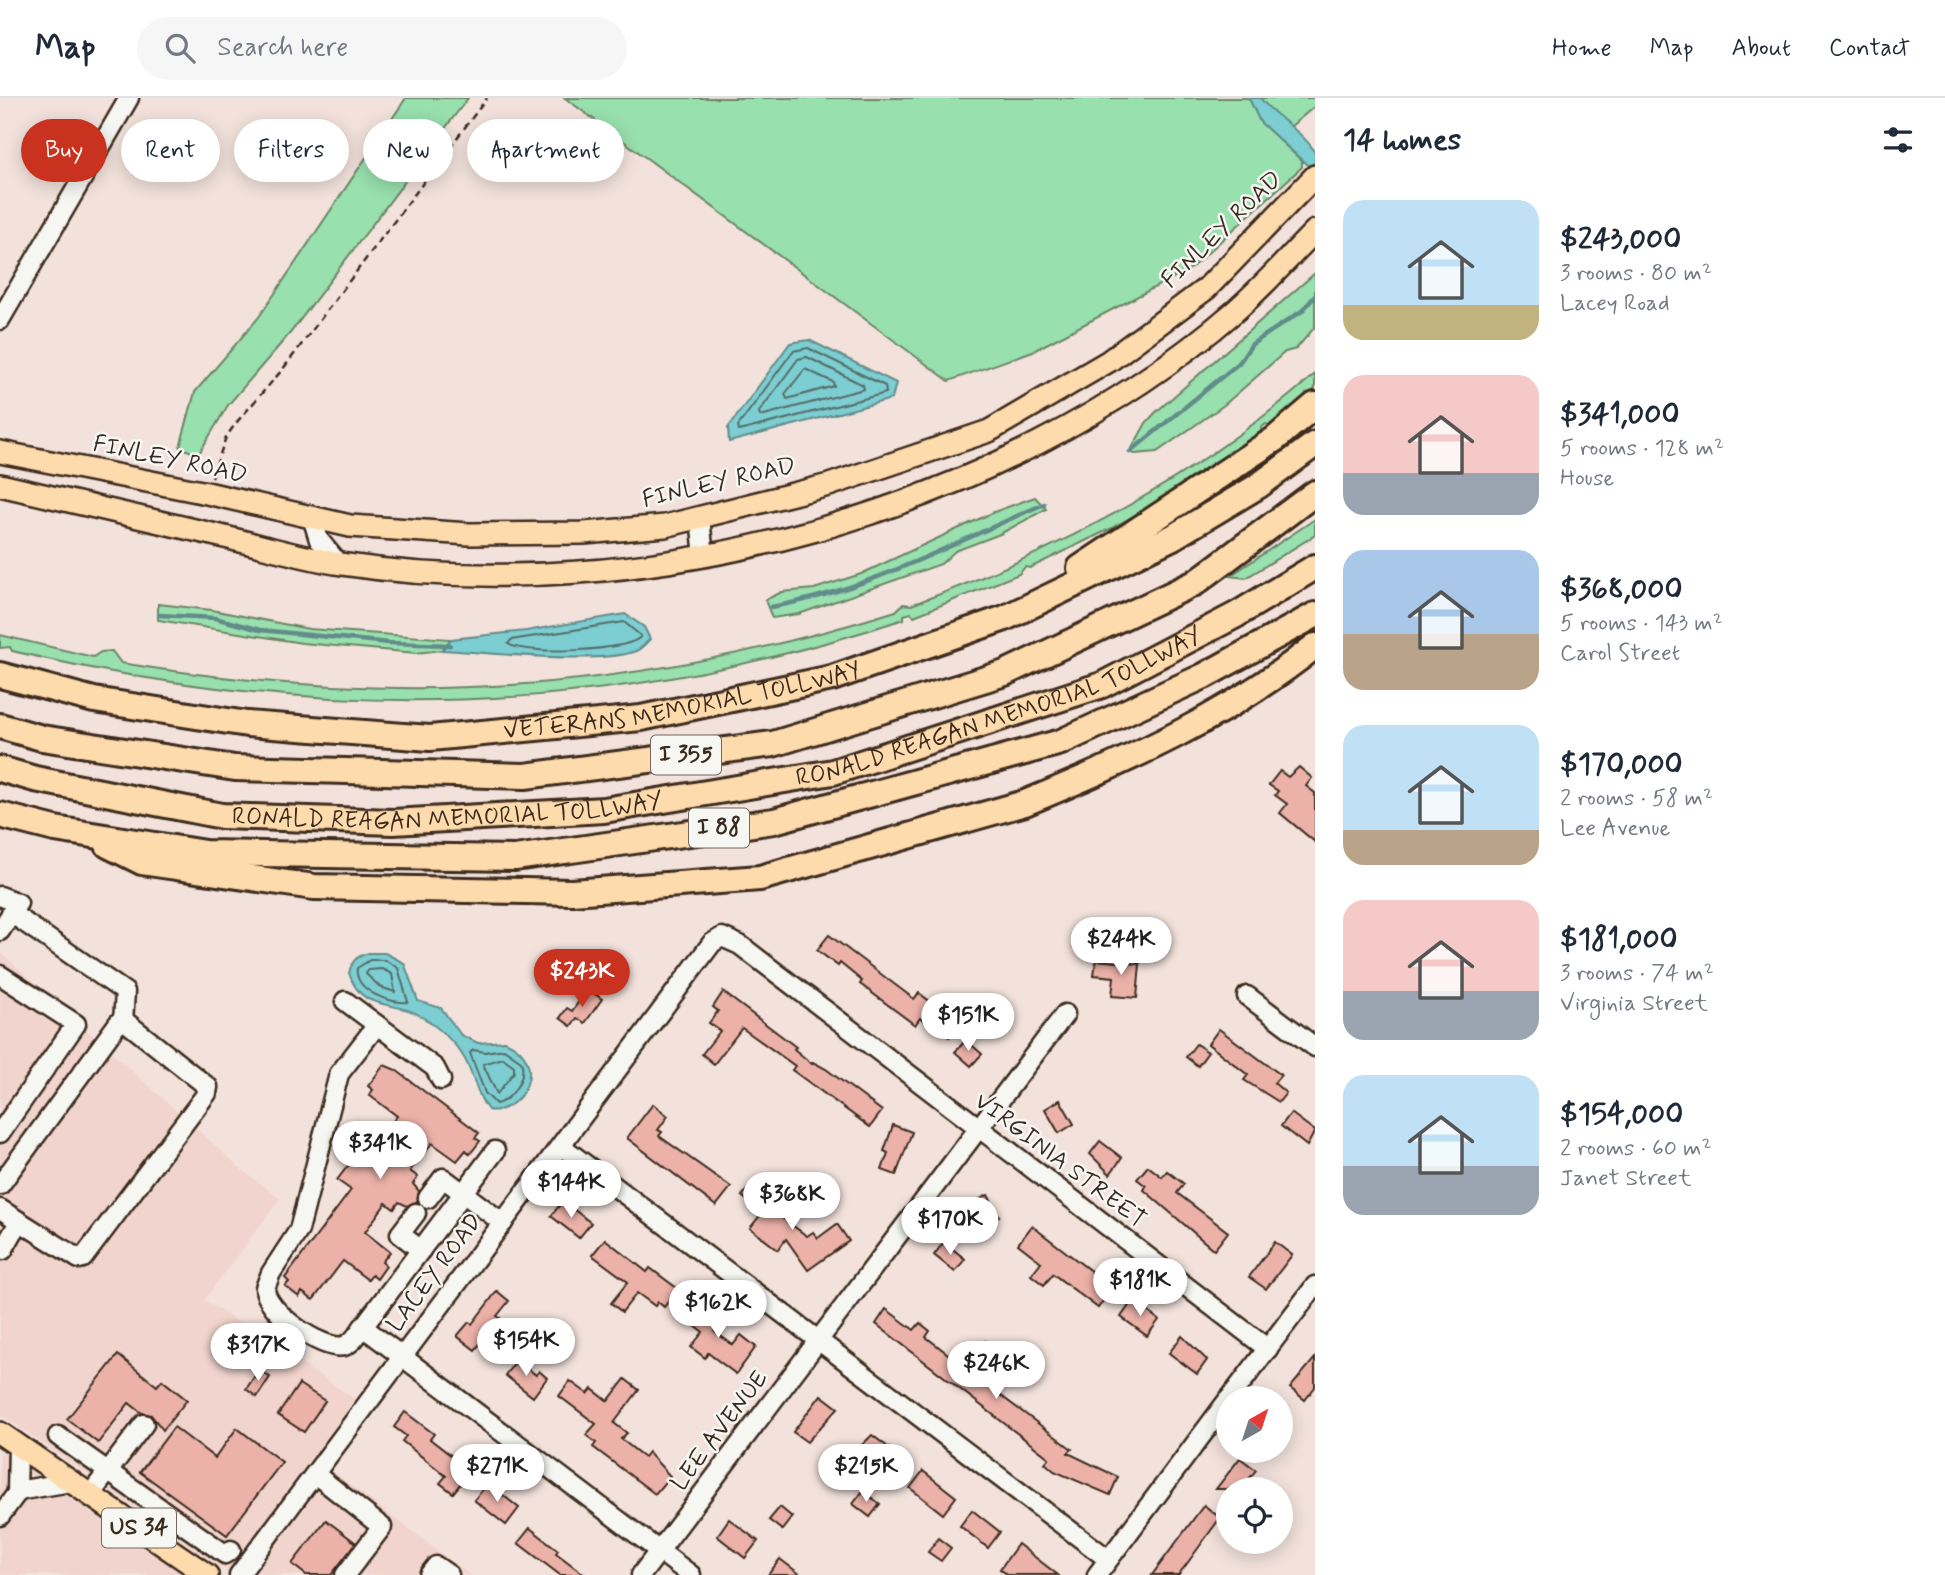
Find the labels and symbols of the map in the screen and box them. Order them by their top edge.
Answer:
street label: FINLEY ROAD [1155,164,1289,296]
street label: FINLEY ROAD [90,429,250,491]
street label: FINLEY ROAD [639,450,799,516]
street label: RONALD REAGAN MEMORIAL TOLLWAY [793,620,1208,793]
street label: VETERANS MEMORIAL TOLLWAY [502,654,865,746]
road number: I 355 [651,736,721,775]
street label: RONALD REAGAN MEMORIAL TOLLWAY [232,785,665,838]
road number: I 88 [689,808,749,848]
pin: $244K [1072,918,1170,977]
pin: $243K [533,950,631,1009]
pin: $151K [919,993,1017,1053]
street label: VIRGINIA STREET [968,1086,1152,1236]
pin: $341K [331,1122,429,1181]
pin: $144K [522,1160,620,1220]
pin: $368K [743,1172,841,1232]
pin: $170K [901,1198,999,1257]
street label: LACEY ROAD [380,1207,490,1339]
pin: $181K [1091,1258,1189,1318]
pin: $162K [669,1280,767,1340]
pin: $154K [477,1318,575,1378]
pin: $317K [209,1324,307,1383]
pin: $246K [947,1342,1045,1401]
street label: LEE AVENUE [665,1364,776,1497]
north arrow [1216,1386,1293,1463]
pin: $271K [448,1444,546,1504]
pin: $215K [817,1444,915,1504]
road number: US 34 [102,1508,176,1548]

